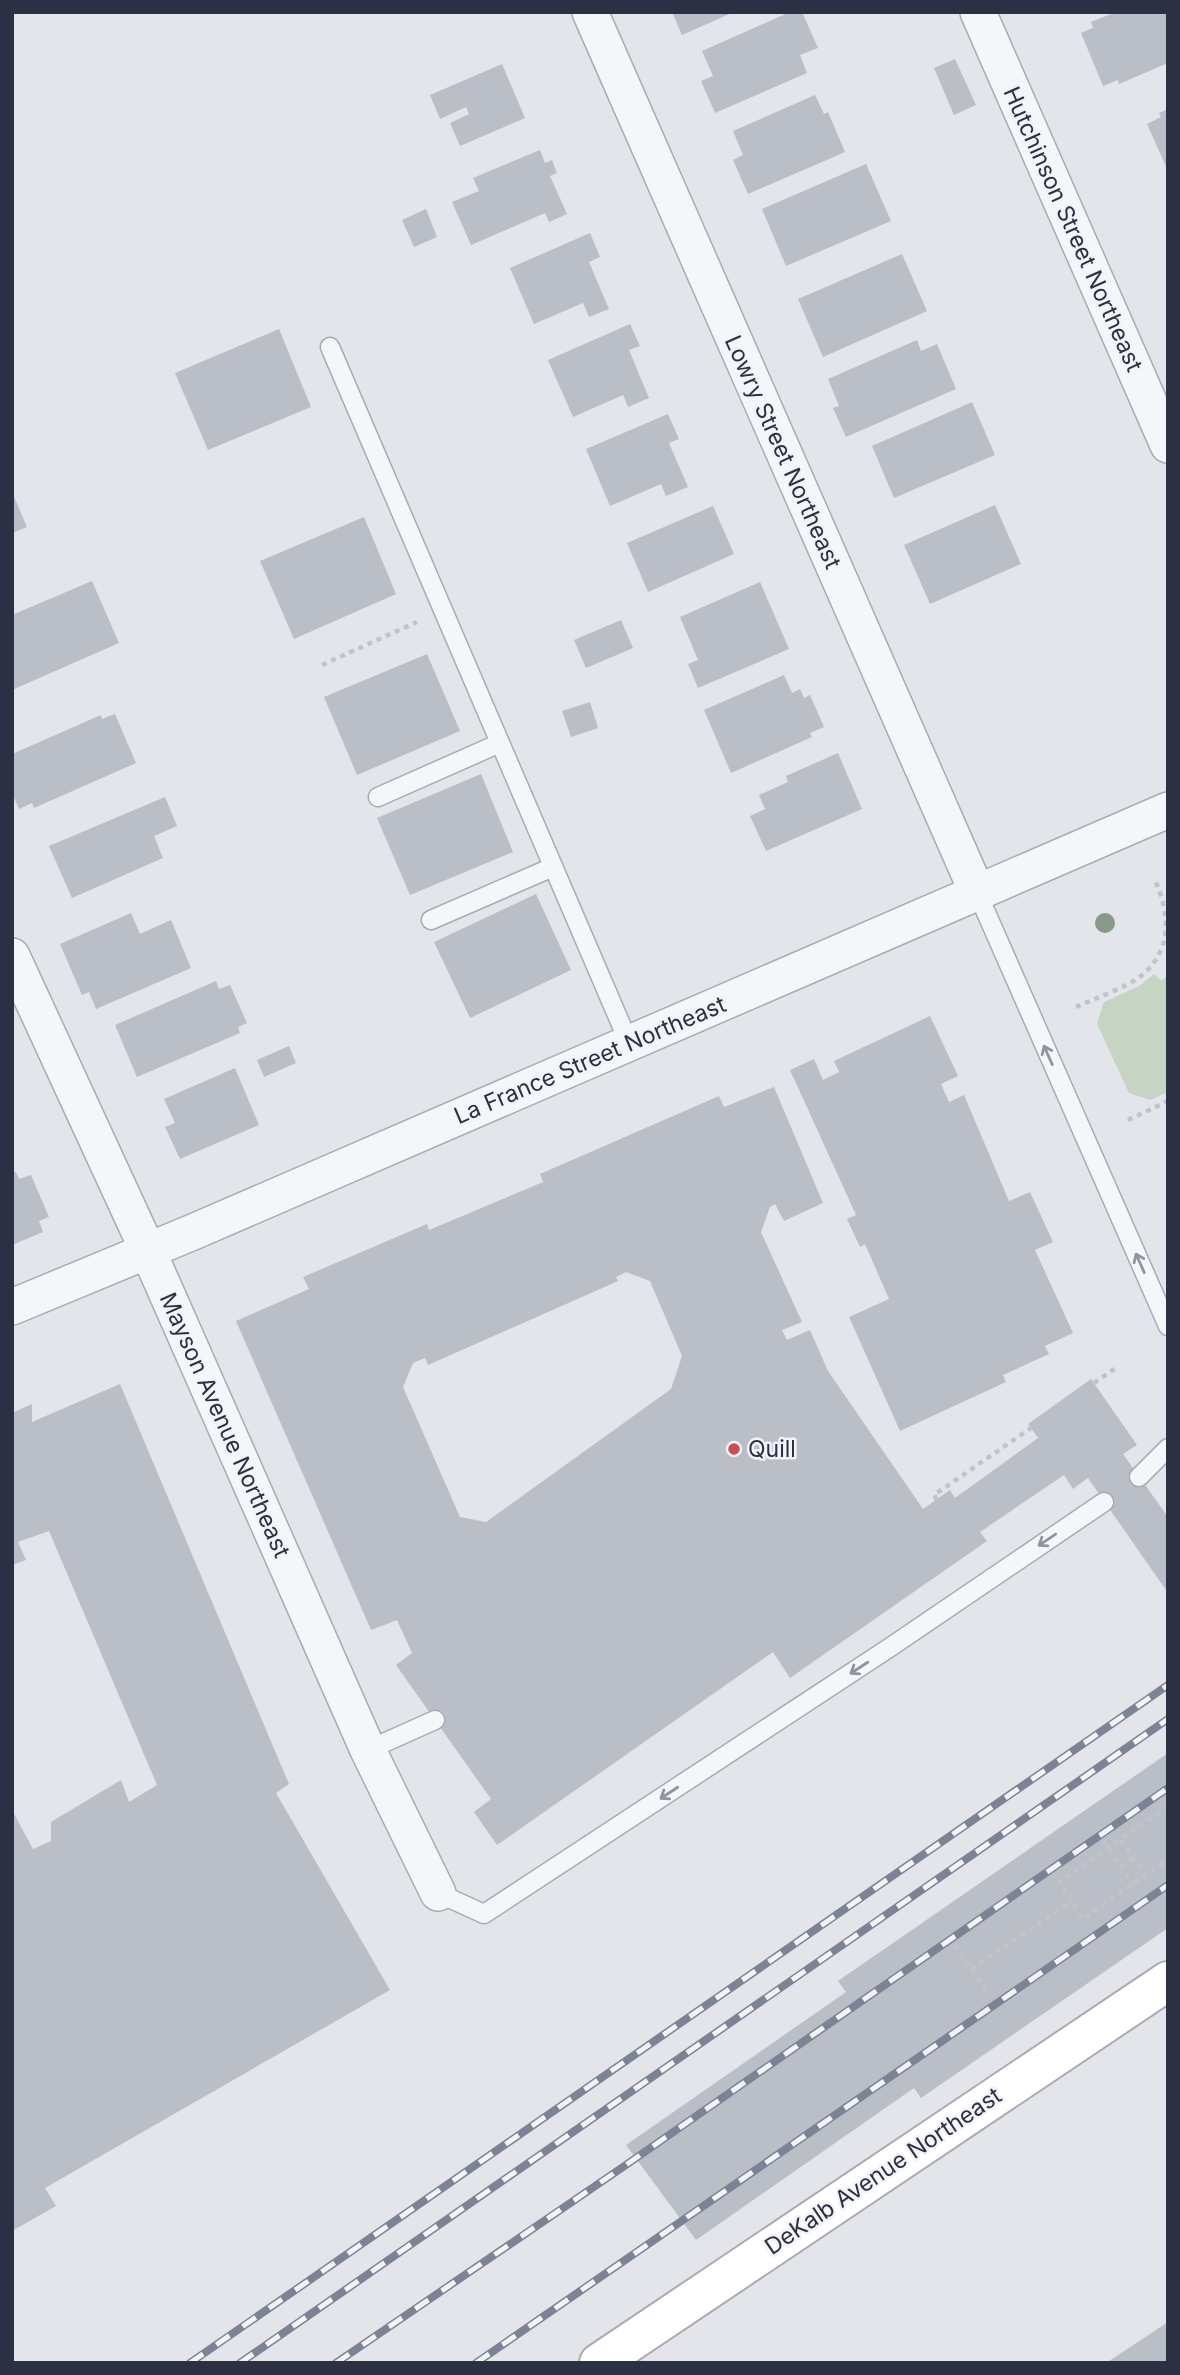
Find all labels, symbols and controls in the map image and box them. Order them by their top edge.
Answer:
street label: Hutchinson Street Northeast [997,82,1149,376]
street label: Lowry Street Northeast [719,331,847,573]
street label: La France Street Northeast [450,990,730,1130]
one-way arrow [1041,1045,1054,1066]
one-way arrow [1133,1253,1146,1275]
street label: Mayson Avenue Northeast [154,1288,296,1562]
place label: Quill [748,1435,796,1463]
marker: Quill [726,1441,742,1457]
one-way arrow [1038,1533,1057,1547]
one-way arrow [850,1661,869,1675]
one-way arrow [659,1786,679,1800]
street label: DeKalb Avenue Northeast [759,2081,1007,2261]

